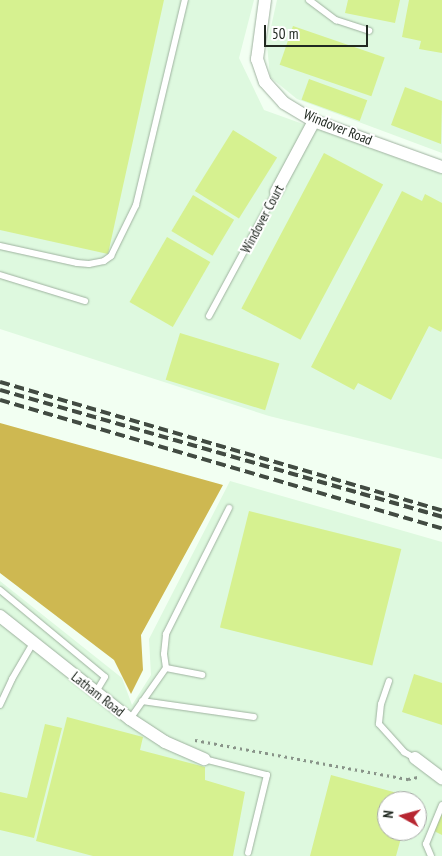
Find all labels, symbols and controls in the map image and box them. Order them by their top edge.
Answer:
scale bar [267,15,371,47]
text: 50 m [272,24,298,43]
street label: Windover Road [301,106,375,148]
street label: Windover Court [237,182,287,256]
street label: Latham Road [68,668,128,720]
north arrow [377,791,427,841]
text: N [379,809,397,819]

